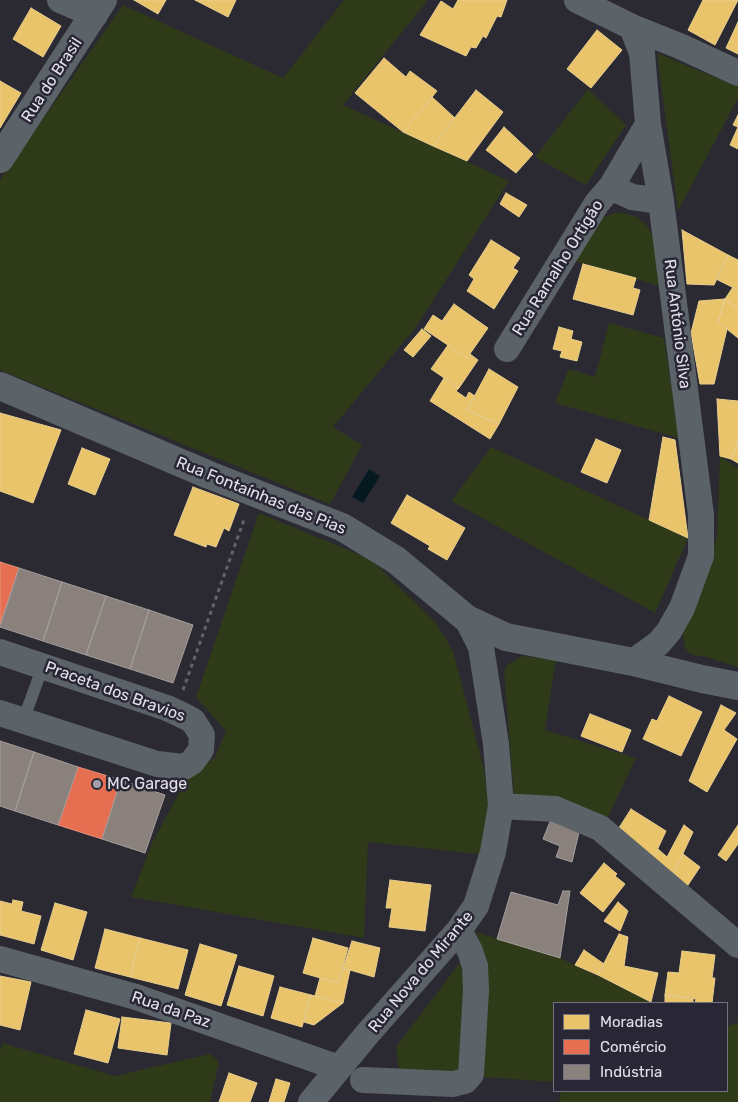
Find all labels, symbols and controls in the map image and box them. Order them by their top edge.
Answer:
street label: Rua do Brasil [18,34,86,126]
street label: Rua Ramalho Ortigão [508,197,608,339]
street label: Rua António Silva [660,258,694,390]
street label: Rua Fontaínhas das Pias [173,453,349,539]
street label: Praceta dos Bravios [42,658,188,726]
place label: MC Garage [107,774,187,794]
marker: MC Garage [91,778,103,790]
street label: Rua Nova do Mirante [364,907,478,1037]
street label: Rua da Paz [129,988,213,1032]
legend [553,1002,728,1092]
text: Moradias [600,1013,663,1031]
text: Comércio [600,1038,666,1056]
text: Indústria [600,1063,662,1081]

